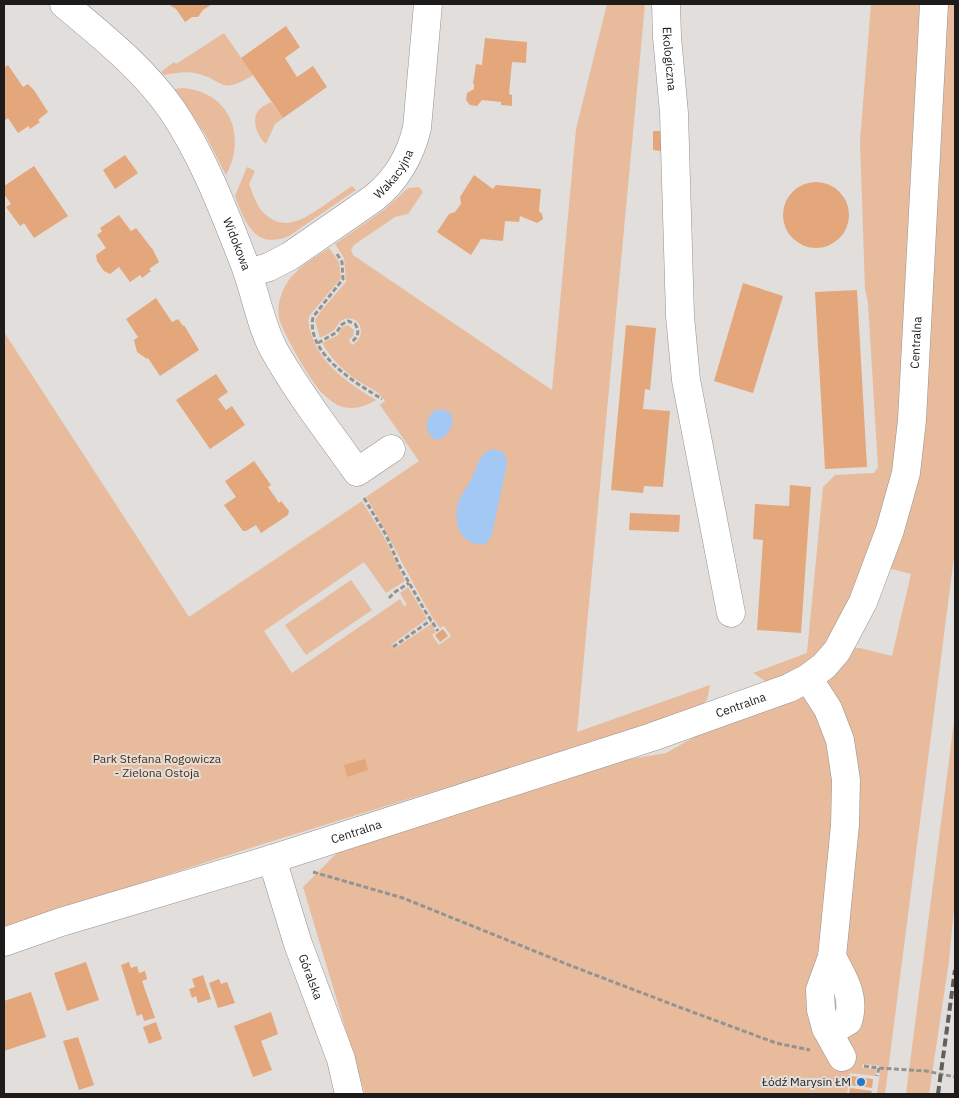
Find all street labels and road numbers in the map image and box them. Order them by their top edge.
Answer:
street label: Ekologiczna [660,27,680,92]
street label: Wakacyjna [371,146,417,202]
street label: Widokowa [220,215,255,273]
street label: Centralna [907,315,925,369]
street label: Centralna [713,689,768,721]
street label: Centralna [329,816,384,847]
street label: Góralska [295,952,326,1002]

